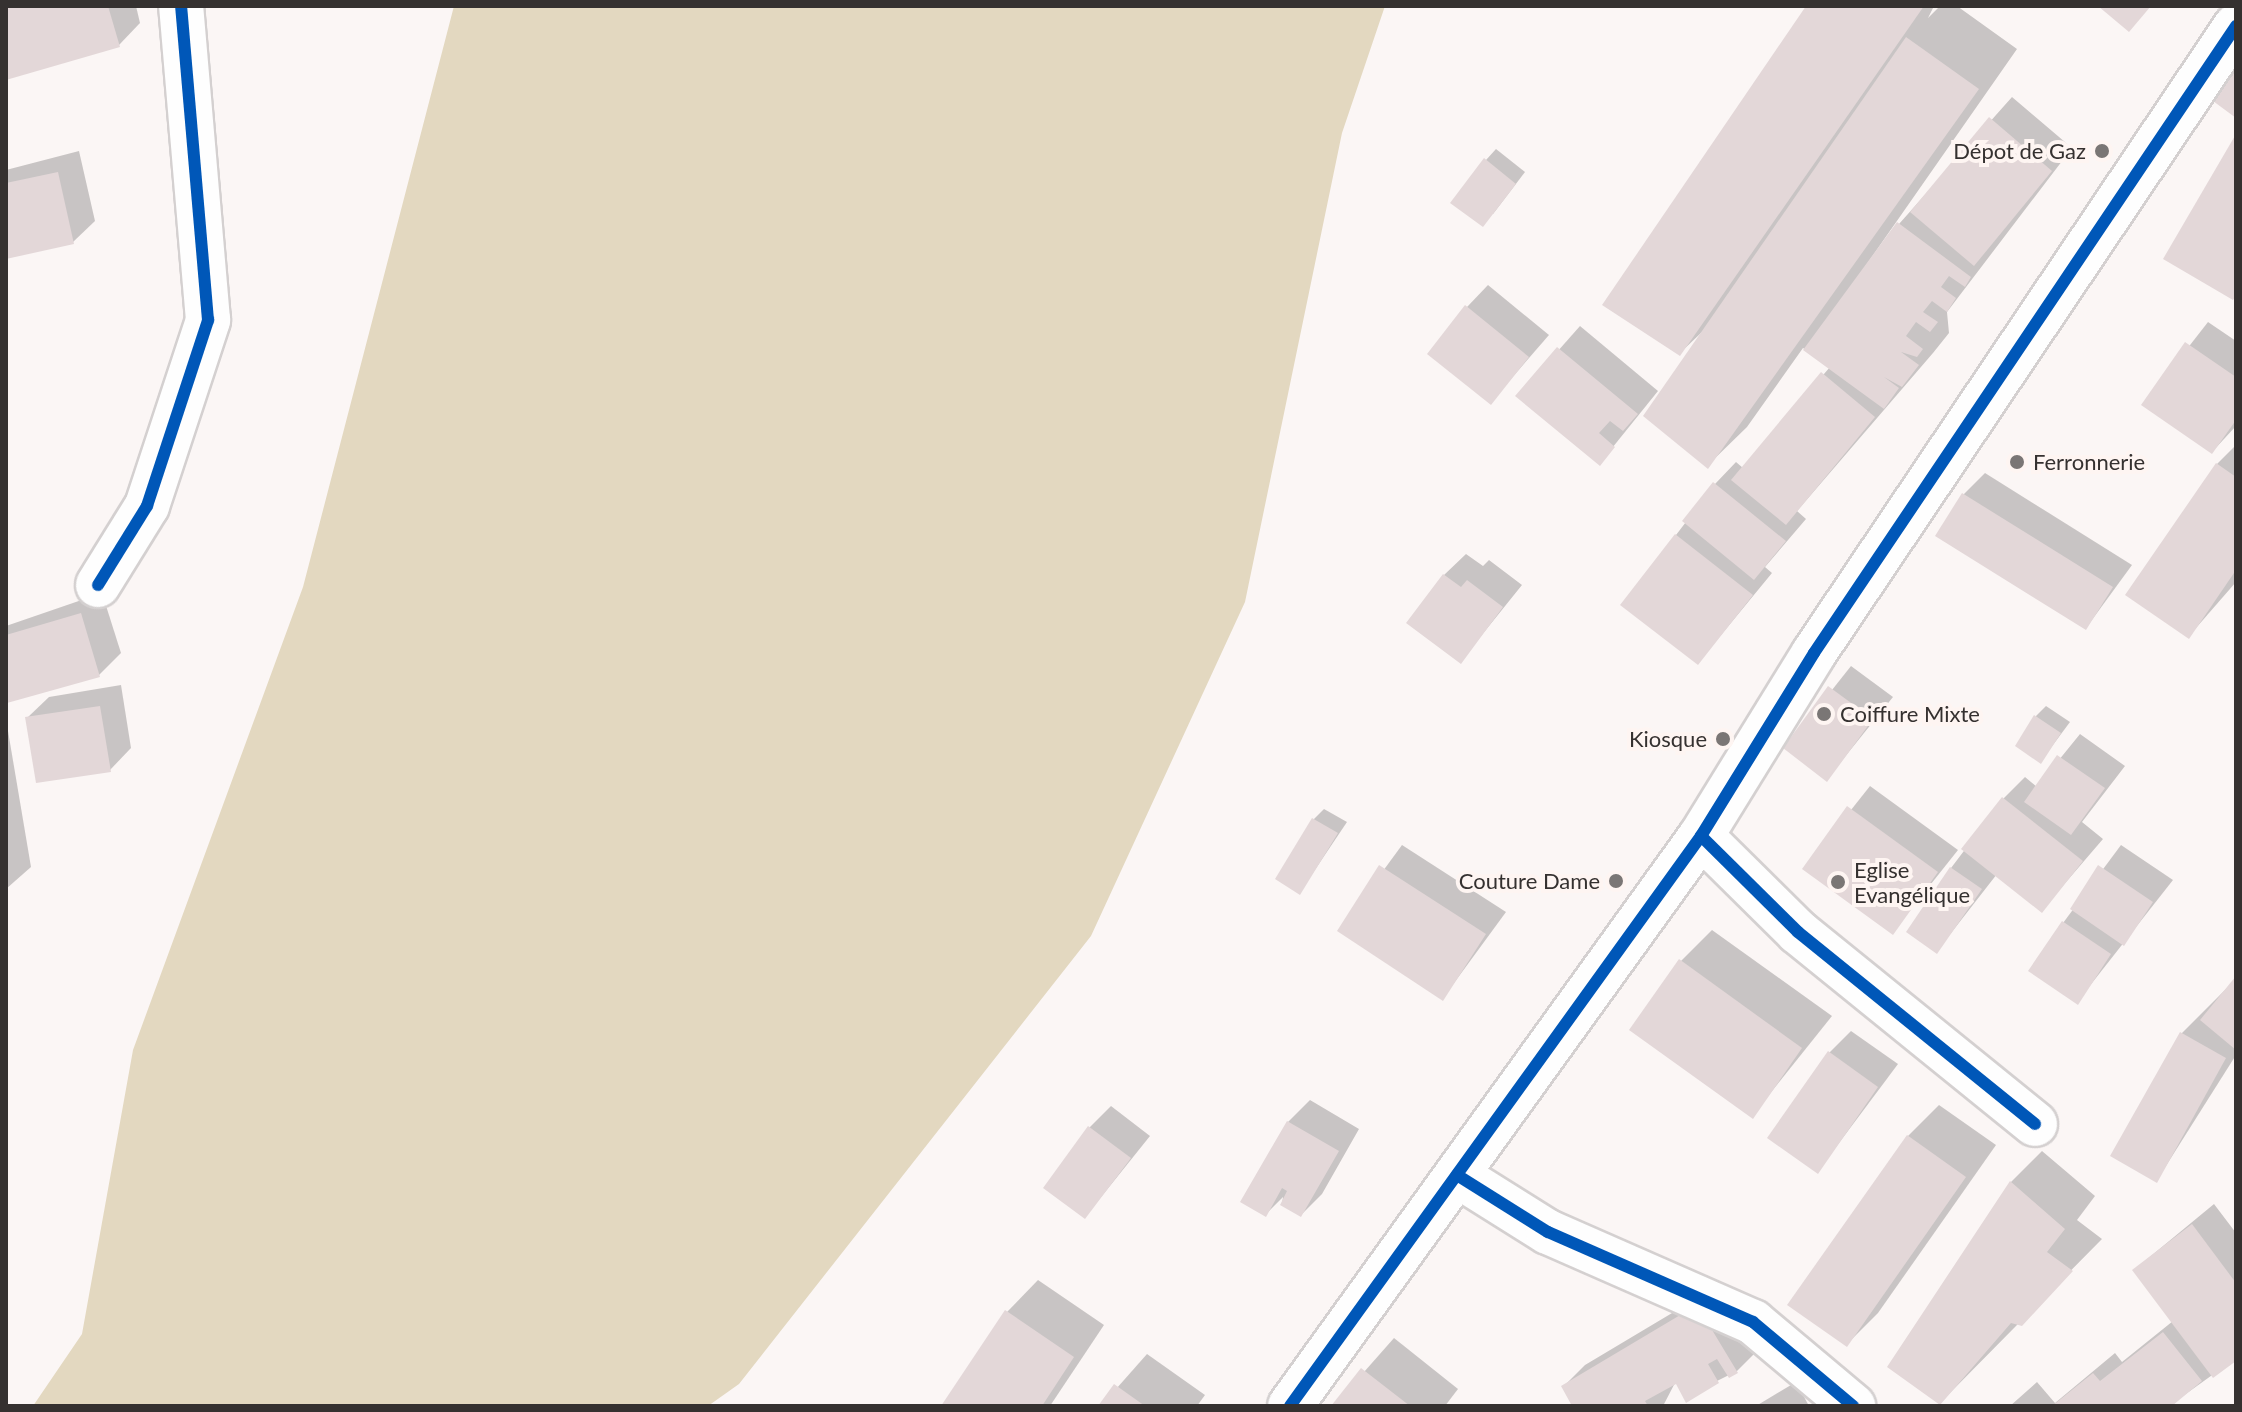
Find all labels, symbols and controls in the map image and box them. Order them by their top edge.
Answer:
place label: Dépot de Gaz [1953,138,2086,164]
marker: Dépot de Gaz [2093,142,2111,160]
place label: Ferronnerie [2033,449,2145,475]
marker: Ferronnerie [2008,453,2026,471]
place label: Coiffure Mixte [1840,701,1980,727]
marker: Coiffure Mixte [1815,705,1833,723]
place label: Kiosque [1629,726,1707,752]
marker: Kiosque [1714,730,1732,748]
place label: Eglise Evangélique [1854,856,1970,908]
place label: Couture Dame [1459,868,1600,894]
marker: Couture Dame [1607,872,1625,890]
marker: Eglise Evangélique [1829,873,1847,891]

